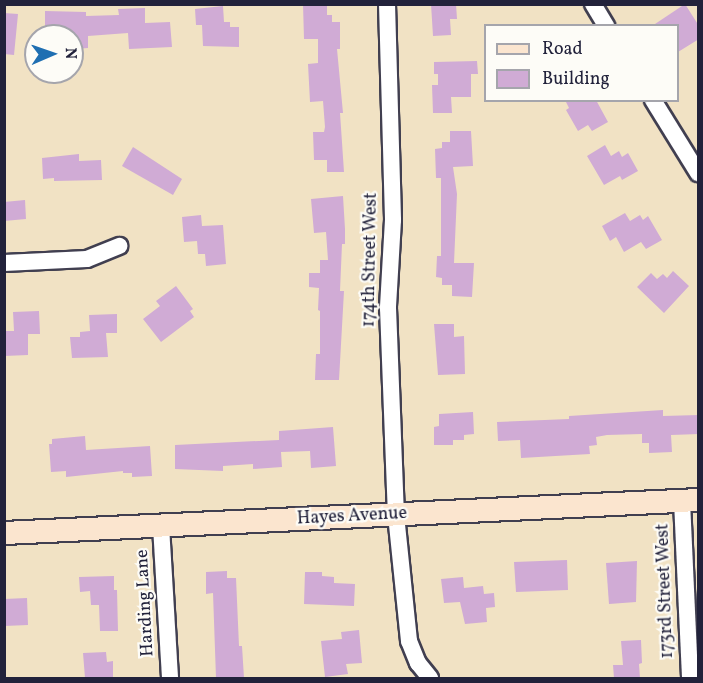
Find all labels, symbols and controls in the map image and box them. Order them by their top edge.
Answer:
north arrow [24,24,84,84]
legend [484,24,679,102]
text: Road [542,37,583,62]
text: N [59,47,81,60]
text: Building [542,67,610,92]
street label: 174th Street West [359,192,383,328]
street label: Hayes Avenue [296,503,408,531]
street label: 173rd Street West [653,523,679,659]
street label: Harding Lane [132,549,160,657]

